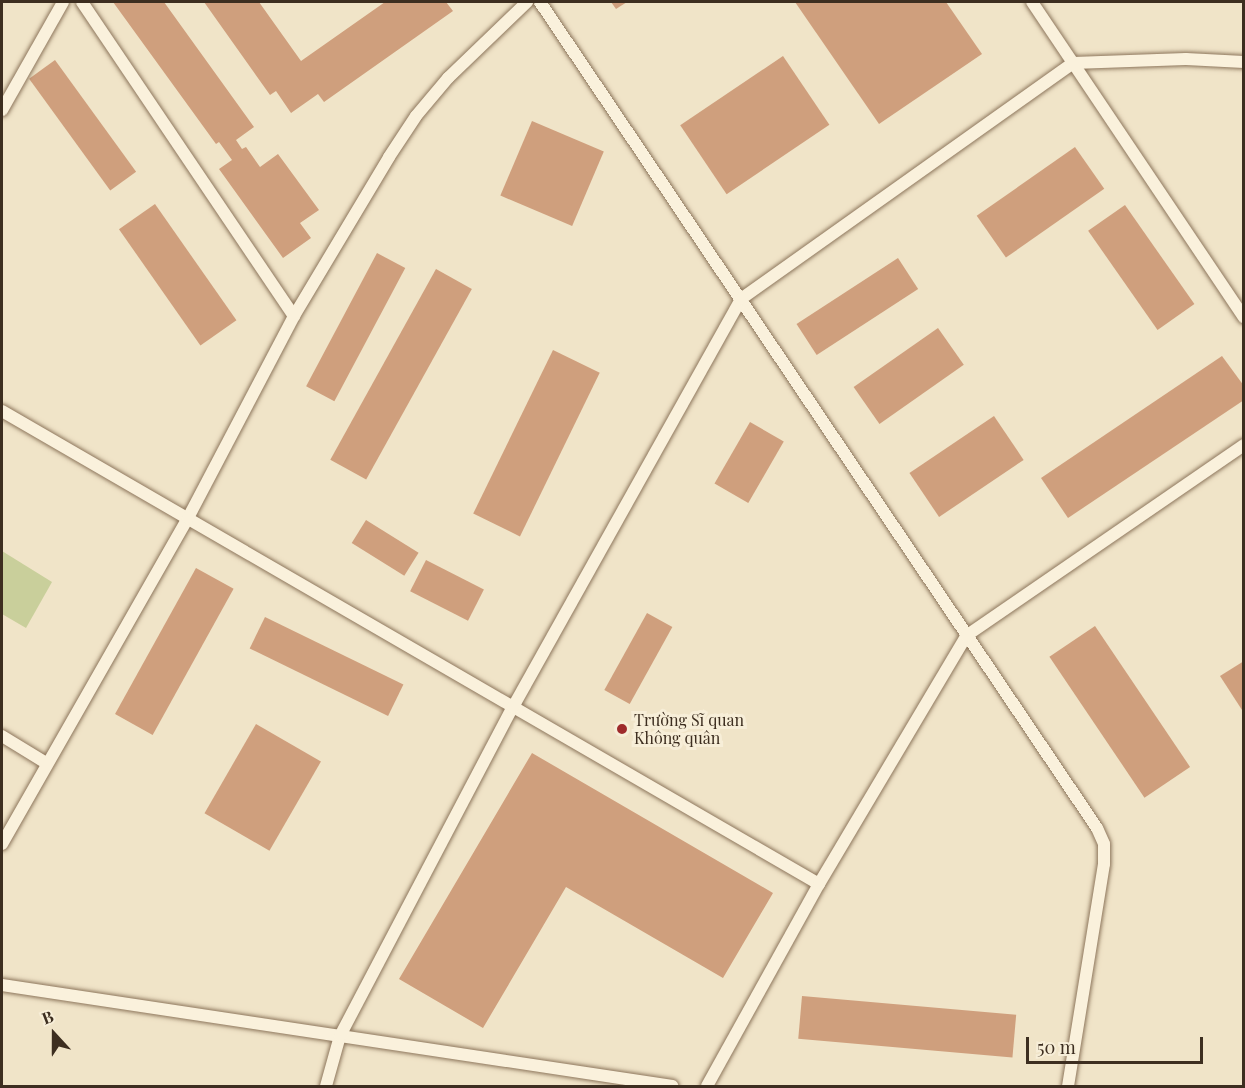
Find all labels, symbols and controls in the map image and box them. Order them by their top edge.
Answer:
place label: Trường Sĩ quan Không quân [634,710,744,748]
marker: Trường Sĩ quan Không quân [615,722,629,736]
north arrow [24,1004,84,1064]
text: B [39,1005,56,1028]
scale bar [1029,1025,1206,1063]
text: 50 m [1037,1035,1076,1059]

